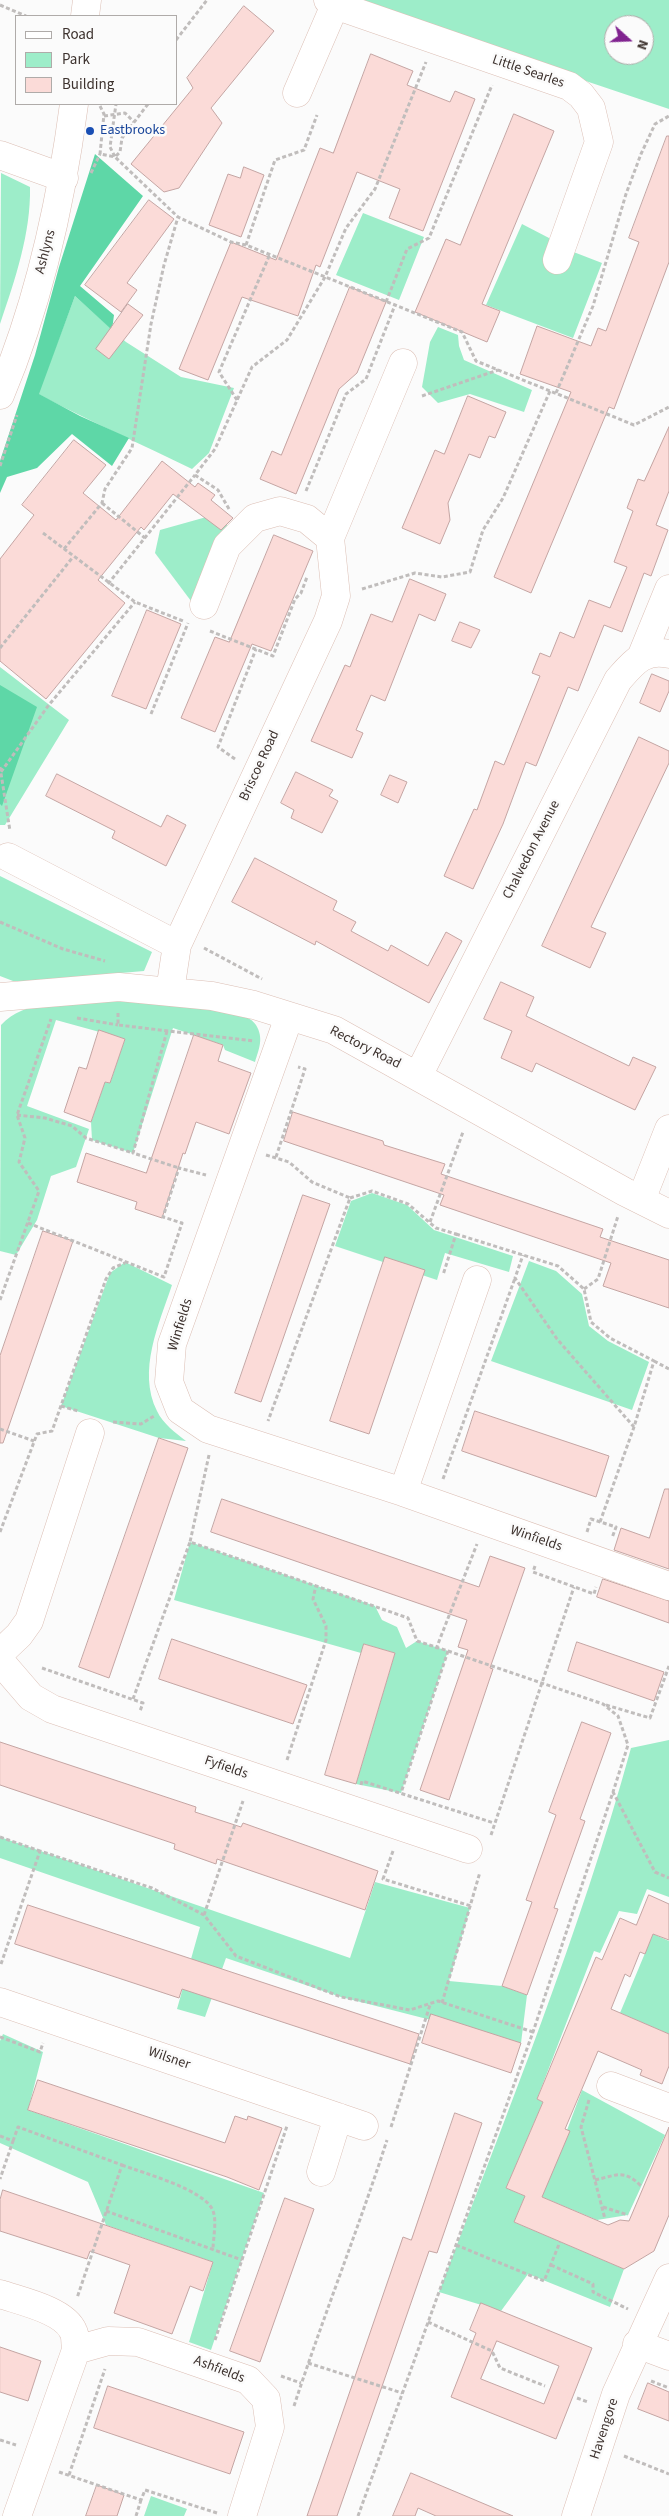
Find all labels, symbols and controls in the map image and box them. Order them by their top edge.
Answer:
legend [15,15,178,105]
north arrow [604,15,654,65]
text: Road [62,24,94,45]
text: N [631,37,653,53]
text: Park [62,49,90,70]
street label: Little Searles [490,52,566,92]
text: Building [62,74,114,95]
place label: Eastbrooks [100,123,165,139]
marker: Eastbrooks [84,125,96,137]
street label: Ashlyns [32,228,60,276]
street label: Briscoe Road [236,728,284,804]
street label: Chalvedon Avenue [500,798,564,902]
street label: Rectory Road [327,1023,403,1073]
street label: Winfields [165,1297,197,1353]
street label: Winfields [508,1522,564,1556]
street label: Fyfields [202,1753,250,1783]
street label: Wilsner [146,2044,192,2074]
street label: Ashfields [191,2353,247,2387]
street label: Havengore [587,2396,623,2462]

